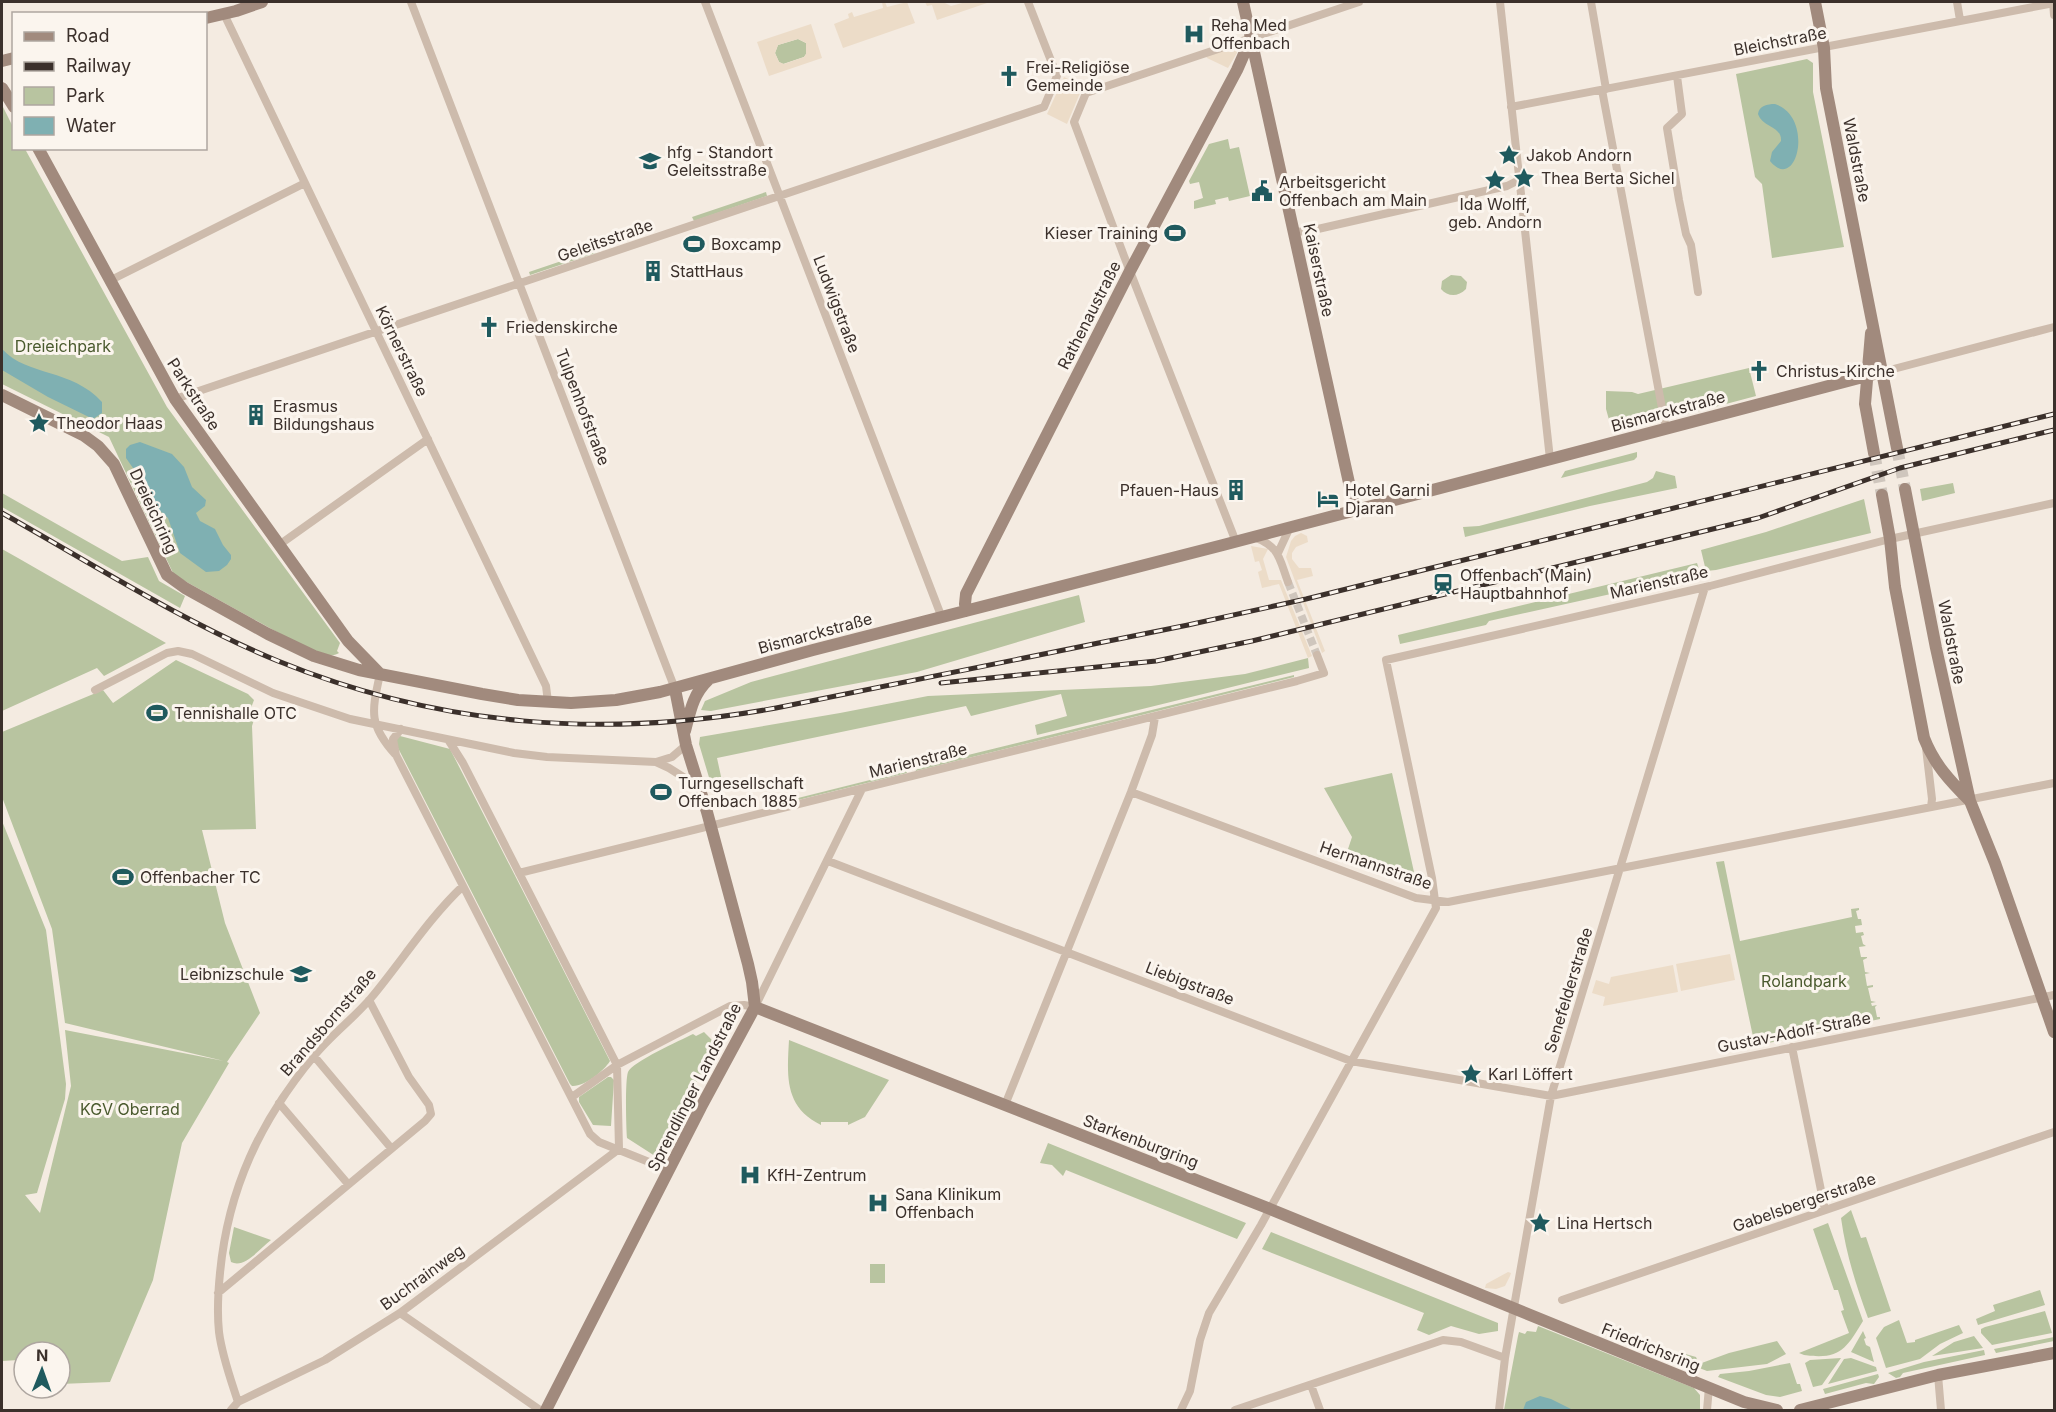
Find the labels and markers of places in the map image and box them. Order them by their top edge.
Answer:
place label: Reha Med Offenbach [1211,15,1290,53]
hospital icon: Reha Med Offenbach [1182,22,1206,46]
place label: Frei-Religiöse Gemeinde [1026,57,1130,95]
church icon: Frei-Religiöse Gemeinde [997,64,1021,88]
place label: hfg - Standort Geleitsstraße [667,142,773,180]
place icon: Jakob Andorn [1497,143,1521,167]
place label: Jakob Andorn [1526,145,1632,165]
school or university icon: hfg - Standort Geleitsstraße [638,149,662,173]
place icon: Thea Berta Sichel [1512,166,1536,190]
place icon: Ida Wolff, geb. Andorn [1483,168,1507,192]
place label: Thea Berta Sichel [1541,168,1675,188]
place label: Arbeitsgericht Offenbach am Main [1279,172,1427,210]
public building icon: Arbeitsgericht Offenbach am Main [1250,179,1274,203]
place label: Ida Wolff, geb. Andorn [1448,194,1542,232]
sports icon: Kieser Training [1163,221,1187,245]
place label: Kieser Training [1045,223,1158,243]
sports icon: Boxcamp [682,232,706,256]
place label: Boxcamp [711,234,781,254]
building icon: StattHaus [641,259,665,283]
place label: StattHaus [670,261,743,281]
church icon: Friedenskirche [477,315,501,339]
place label: Friedenskirche [506,317,618,337]
church icon: Christus-Kirche [1747,359,1771,383]
place label: Christus-Kirche [1776,361,1895,381]
place label: Erasmus Bildungshaus [273,396,375,434]
building icon: Erasmus Bildungshaus [244,403,268,427]
place icon: Theodor Haas [27,411,51,435]
place label: Theodor Haas [56,413,163,433]
building icon: Pfauen-Haus [1224,478,1248,502]
place label: Pfauen-Haus [1120,480,1219,500]
place label: Hotel Garni Djaran [1345,480,1430,518]
hotel icon: Hotel Garni Djaran [1316,487,1340,511]
place label: Offenbach (Main) Hauptbahnhof [1460,565,1592,603]
station icon: Offenbach (Main) Hauptbahnhof [1431,572,1455,596]
sports icon: Tennishalle OTC [145,701,169,725]
place label: Tennishalle OTC [174,703,297,723]
place label: Turngesellschaft Offenbach 1885 [678,773,804,811]
sports icon: Turngesellschaft Offenbach 1885 [649,780,673,804]
sports icon: Offenbacher TC [111,865,135,889]
place label: Offenbacher TC [140,867,261,887]
school or university icon: Leibnizschule [289,962,313,986]
place label: Leibnizschule [180,964,284,984]
place icon: Karl Löffert [1459,1062,1483,1086]
place label: Karl Löffert [1488,1064,1573,1084]
hospital icon: KfH-Zentrum [738,1163,762,1187]
place label: KfH-Zentrum [767,1165,867,1185]
place label: Sana Klinikum Offenbach [895,1184,1001,1222]
hospital icon: Sana Klinikum Offenbach [866,1191,890,1215]
place icon: Lina Hertsch [1528,1211,1552,1235]
place label: Lina Hertsch [1557,1213,1652,1233]

